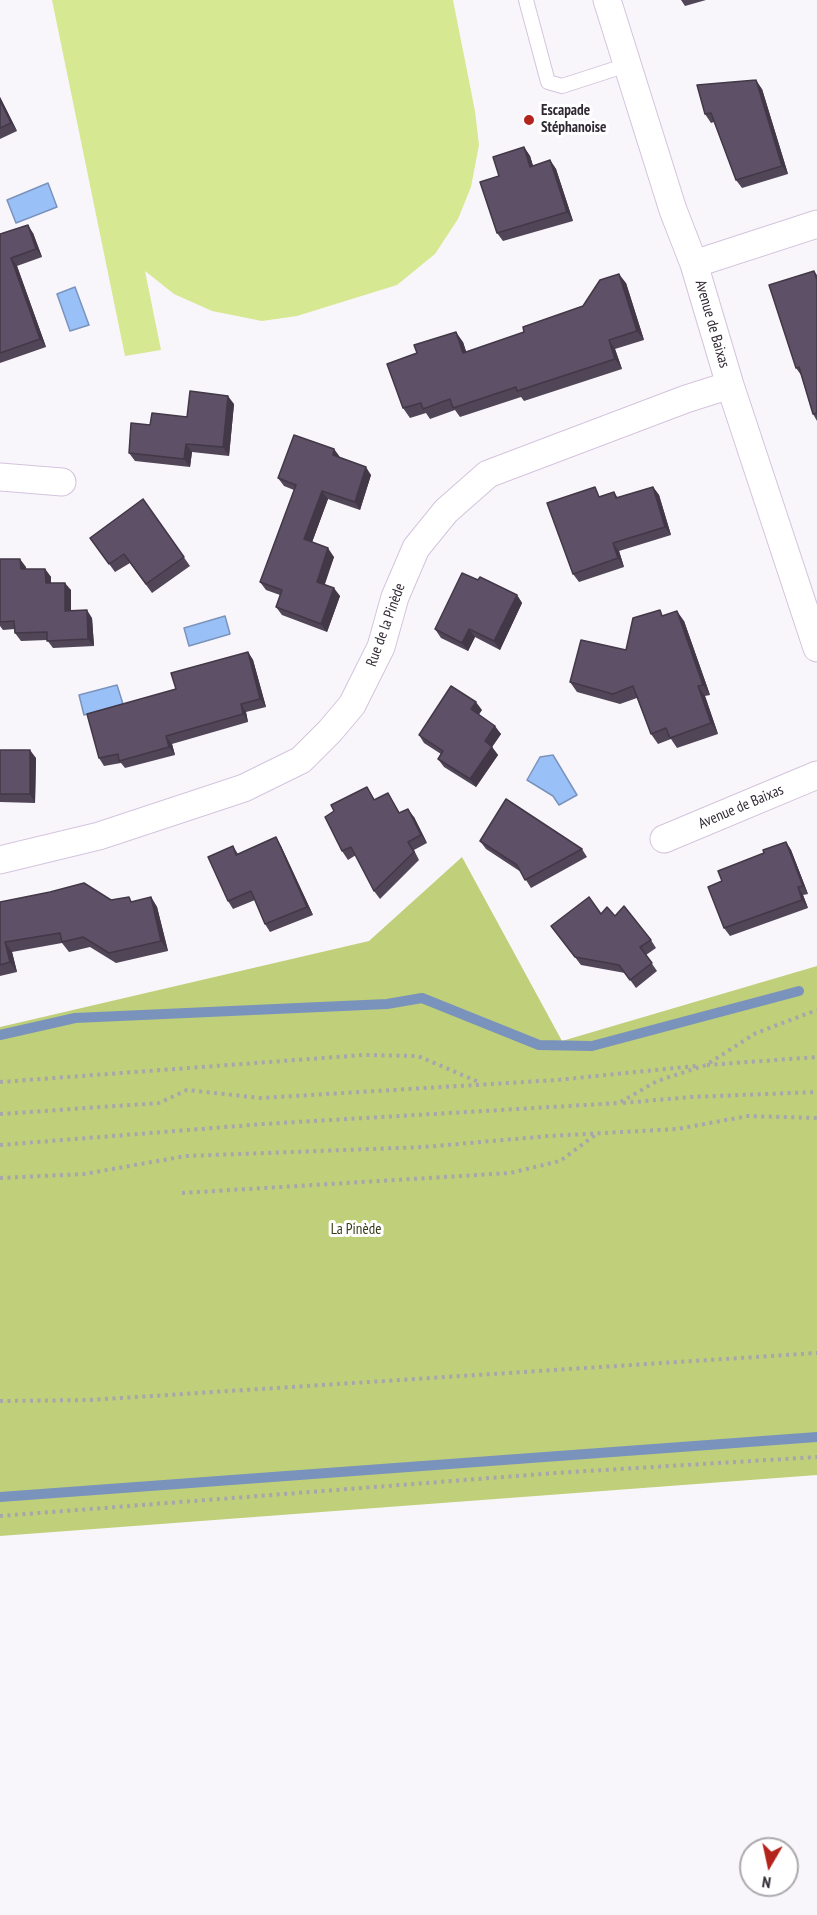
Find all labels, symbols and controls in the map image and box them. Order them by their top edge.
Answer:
place label: Escapade Stéphanoise [541,102,606,137]
marker: Escapade Stéphanoise [522,113,536,127]
street label: Avenue de Baixas [691,278,733,370]
street label: Rue de la Pinède [363,581,409,669]
street label: Avenue de Baixas [696,781,786,833]
park label: La Pinède [331,1221,381,1239]
north arrow [739,1837,799,1897]
text: N [761,1872,772,1893]

